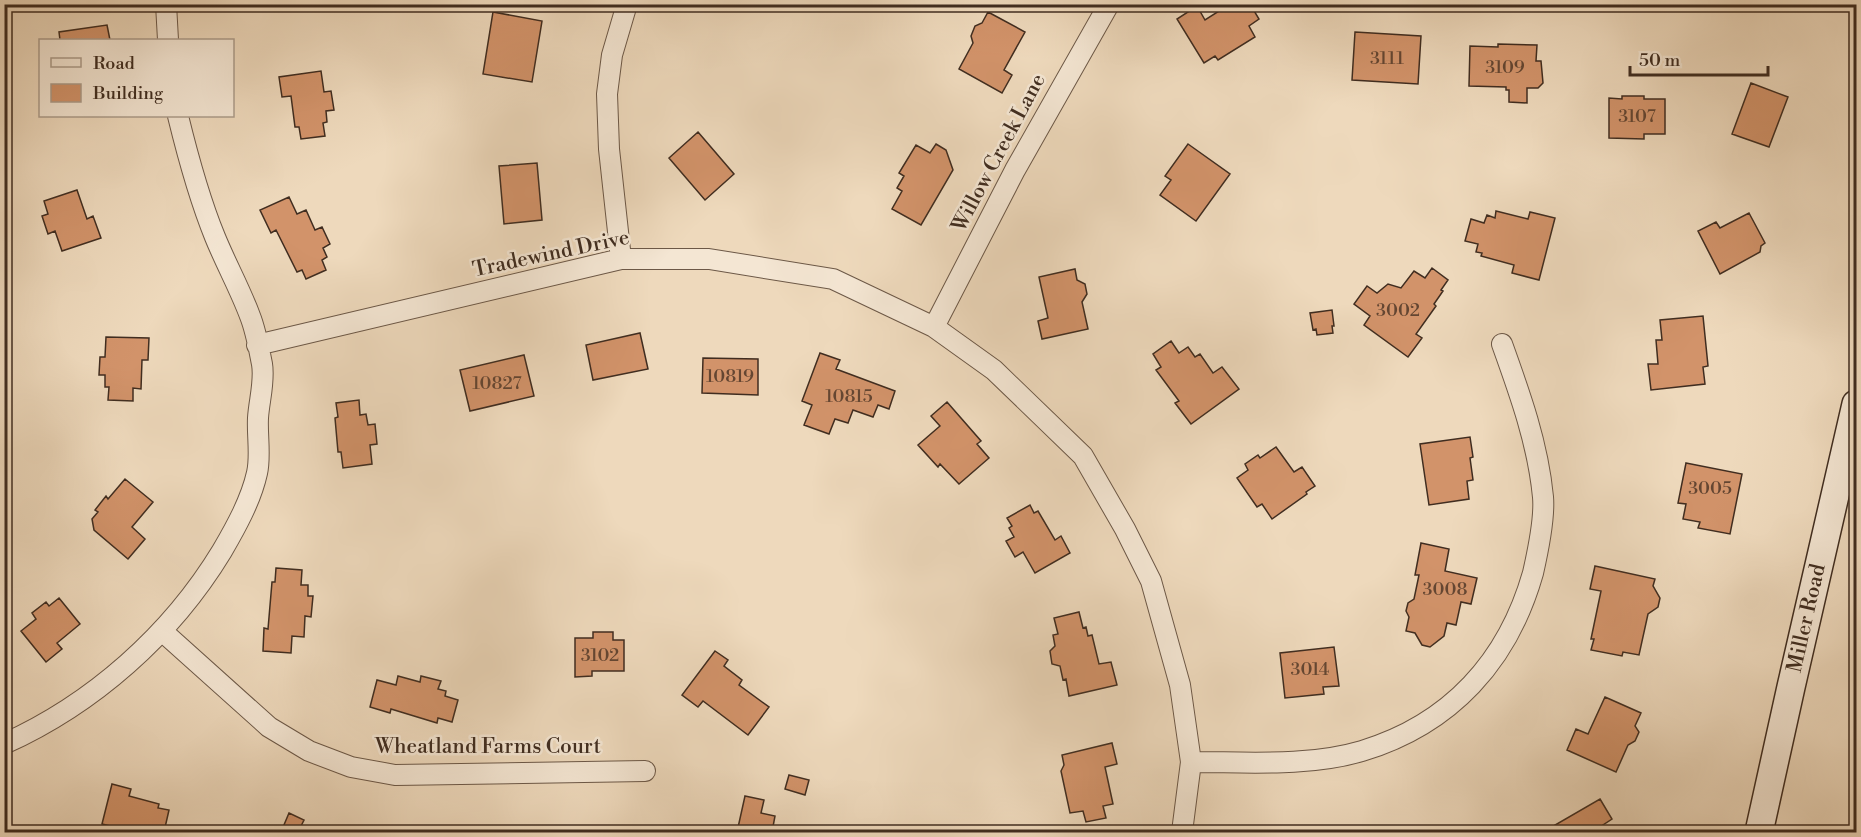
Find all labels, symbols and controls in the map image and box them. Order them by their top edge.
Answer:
legend [39,39,234,117]
scale bar [1630,39,1768,77]
house number: 3111 [1370,47,1404,70]
text: 50 m [1639,49,1681,72]
text: Road [93,52,136,75]
house number: 3109 [1485,56,1525,79]
street label: Willow Creek Lane [946,69,1052,237]
text: Building [92,82,164,105]
house number: 3107 [1618,105,1656,128]
street label: Tradewind Drive [470,225,632,283]
house number: 3002 [1376,299,1420,322]
house number: 10819 [706,365,754,388]
house number: 10827 [472,372,522,395]
house number: 10815 [825,385,873,408]
house number: 3005 [1688,477,1732,500]
street label: Miller Road [1782,561,1832,675]
house number: 3008 [1423,578,1467,601]
house number: 3102 [581,644,619,667]
house number: 3014 [1290,658,1330,681]
street label: Wheatland Farms Court [374,734,602,760]

